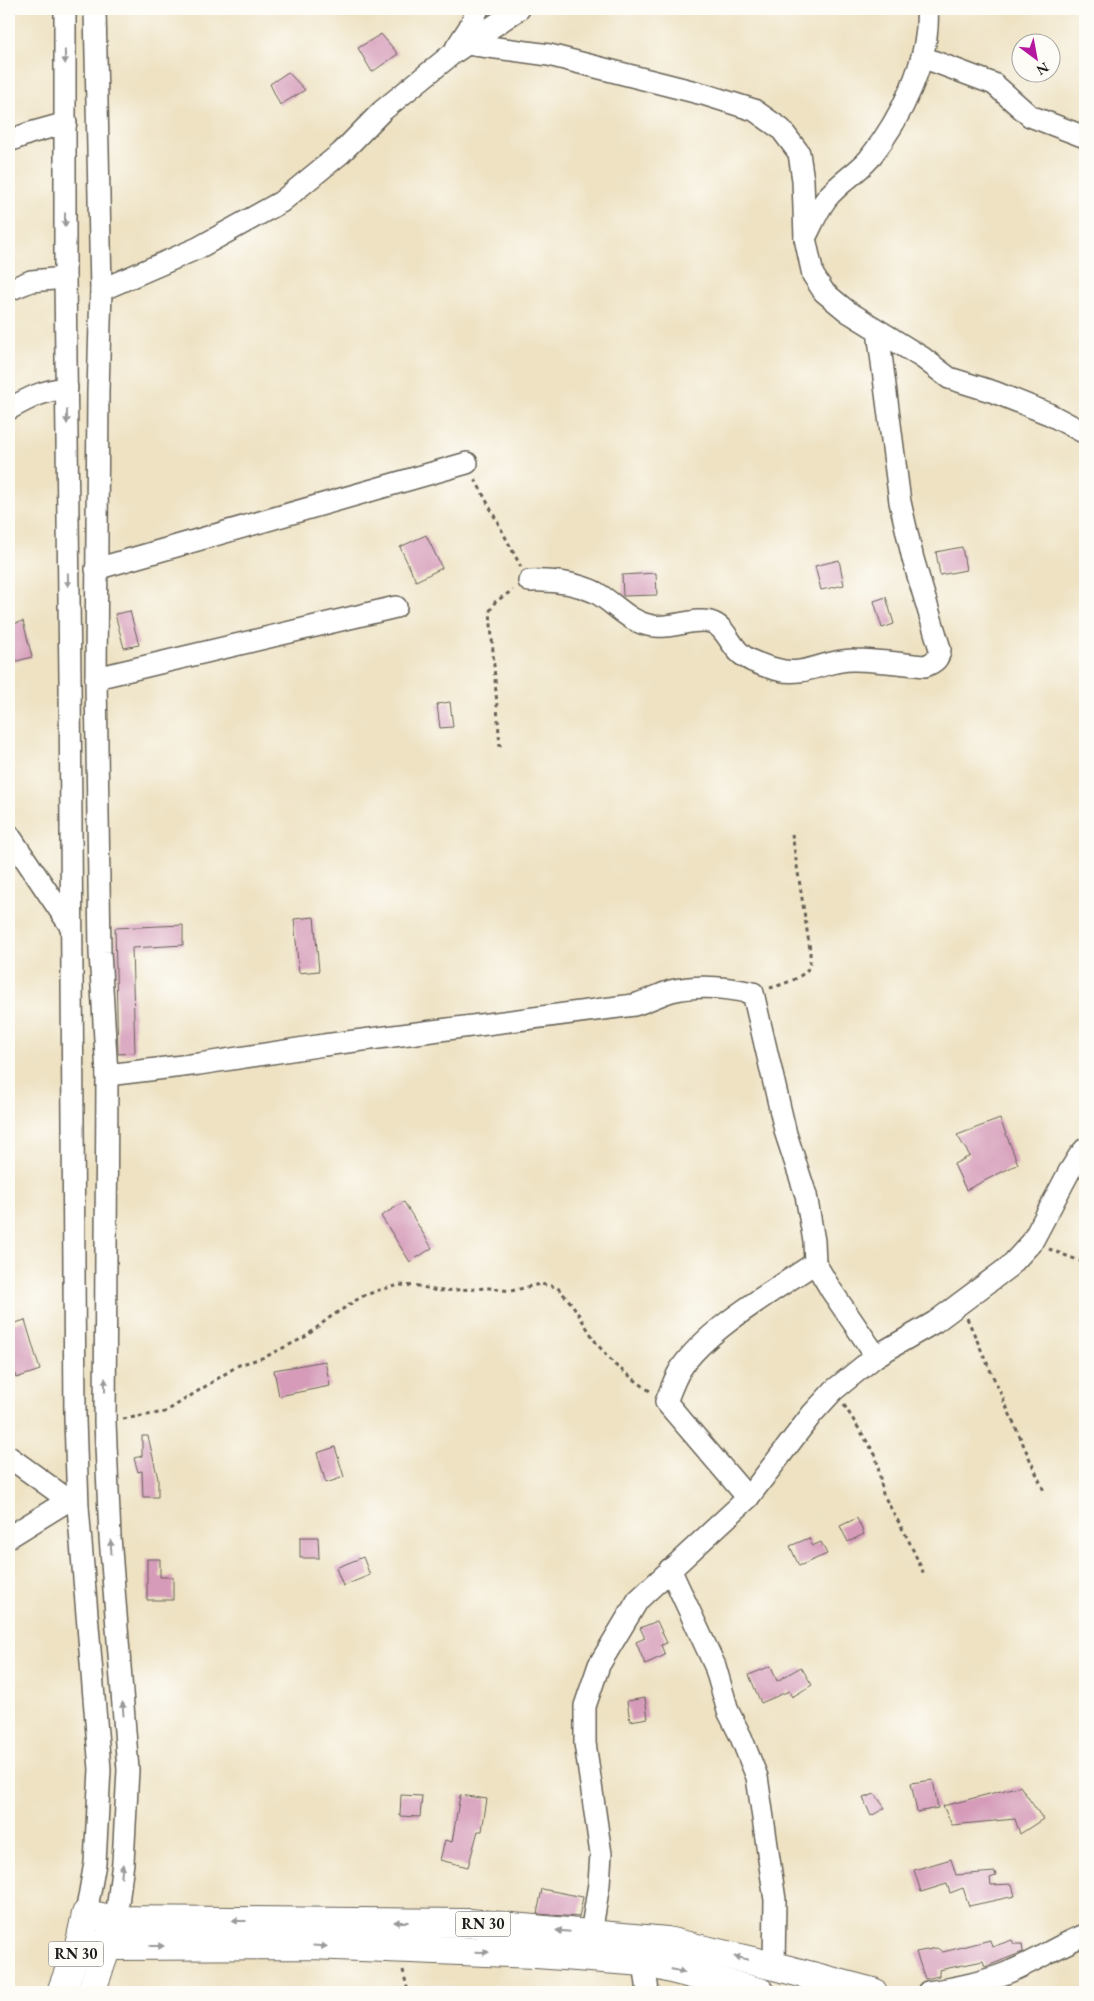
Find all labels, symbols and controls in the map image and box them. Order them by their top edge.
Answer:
north arrow [1012,32,1062,82]
one-way arrow [61,50,69,66]
text: N [1033,58,1052,80]
one-way arrow [61,212,69,228]
one-way arrow [64,410,72,426]
one-way arrow [65,572,73,588]
one-way arrow [101,1376,109,1392]
one-way arrow [107,1539,115,1555]
one-way arrow [119,1701,127,1717]
one-way arrow [118,1863,126,1879]
road number: RN 30 [456,1912,510,1936]
one-way arrow [230,1916,246,1924]
one-way arrow [393,1918,409,1926]
one-way arrow [555,1927,571,1935]
road number: RN 30 [48,1942,104,1966]
one-way arrow [149,1942,165,1950]
one-way arrow [312,1942,328,1950]
one-way arrow [474,1949,490,1957]
one-way arrow [733,1954,748,1962]
one-way arrow [670,1967,686,1975]

